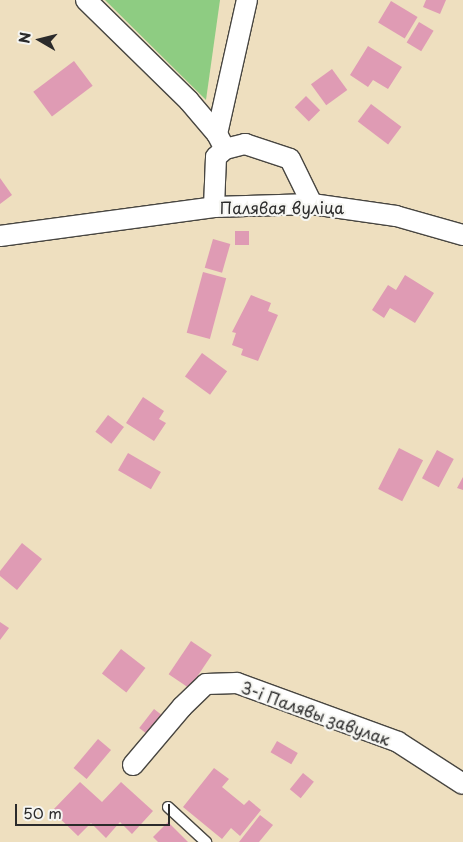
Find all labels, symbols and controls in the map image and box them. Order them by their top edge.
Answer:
north arrow [15,15,65,65]
text: N [13,31,36,45]
street label: Палявая вуліца [220,197,344,217]
street label: 3-і Палявы завулак [238,677,394,749]
scale bar [18,794,172,826]
text: 50 m [23,801,62,824]

